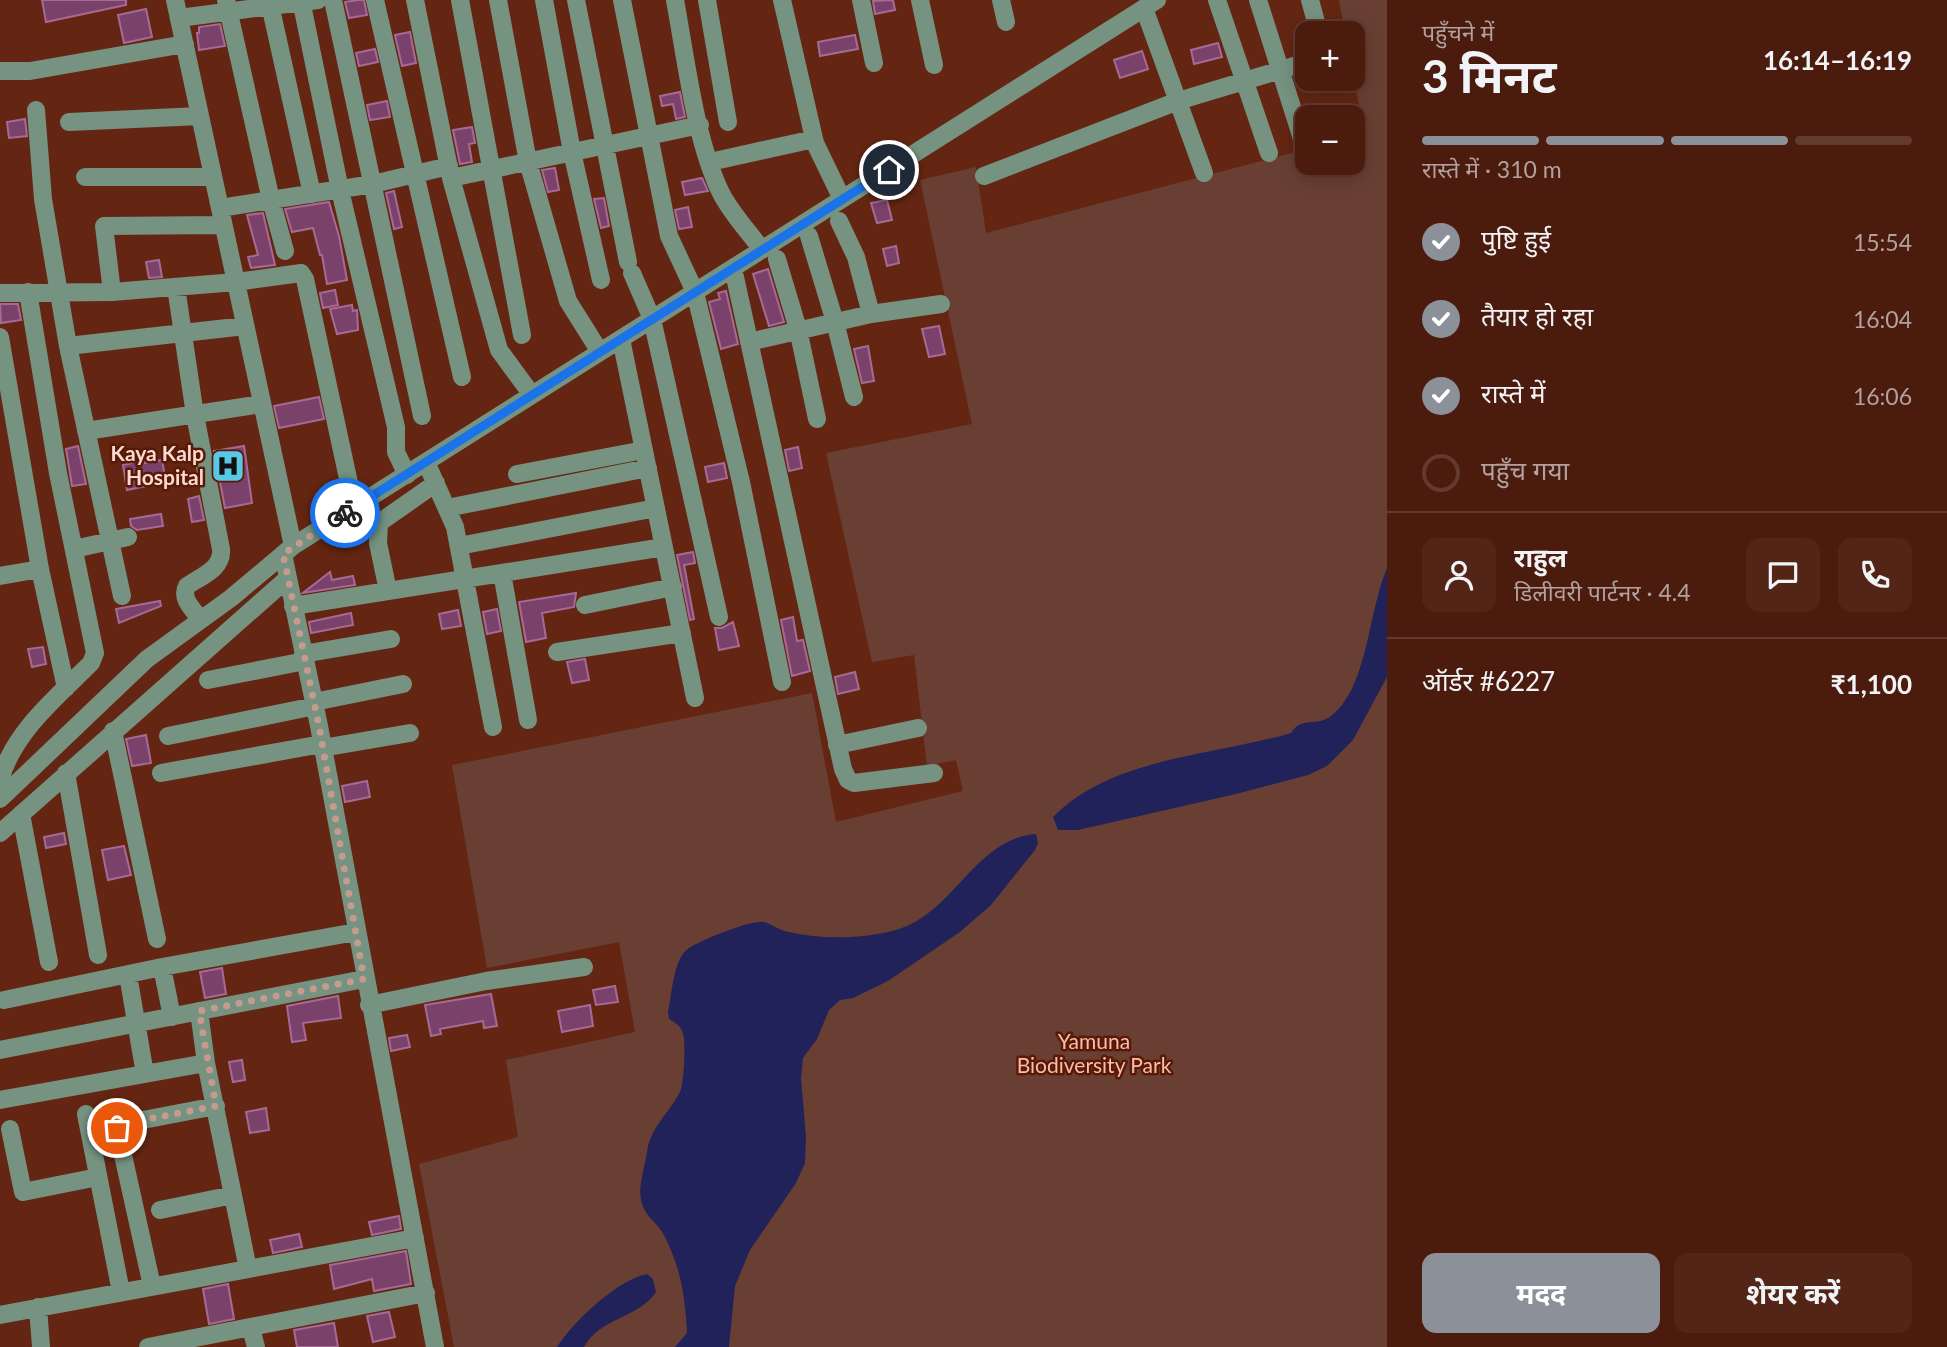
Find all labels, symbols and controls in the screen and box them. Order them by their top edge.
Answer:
text: पहुँचने में [1422,18,1494,46]
map controls [1295,21,1365,175]
button: + [1295,21,1365,91]
text: 16:14–16:19 [1763,44,1912,76]
text: 3 मिनट [1422,48,1556,103]
button: − [1295,105,1365,175]
pin [859,140,919,200]
icon: home [870,151,908,189]
text: रास्ते में · 310 m [1422,155,1562,183]
icon: check [1422,223,1460,261]
text: पुष्टि हुई [1481,223,1551,255]
text: 15:54 [1853,228,1912,256]
icon: check [1422,300,1460,338]
text: तैयार हो रहा [1481,300,1593,332]
text: 16:04 [1853,305,1912,333]
icon: check [1422,377,1460,415]
text: रास्ते में [1481,377,1546,409]
text: 16:06 [1853,382,1912,410]
place label: Kaya Kalp Hospital [111,440,204,489]
hospital icon: Kaya Kalp Hospital [209,447,247,485]
text: पहुँच गया [1481,454,1569,486]
courier [310,478,380,548]
icon: bike [326,494,364,532]
button: person [1422,538,1496,612]
button: chat [1746,538,1820,612]
button: phone [1838,538,1912,612]
text: राहुल [1514,541,1567,573]
text: डिलीवरी पार्टनर · 4.4 [1514,578,1691,606]
text: ऑर्डर #6227 [1422,665,1555,697]
text: ₹1,100 [1831,668,1912,700]
park label: Yamuna Biodiversity Park [1017,1028,1172,1077]
pin [87,1098,147,1158]
icon: bag [98,1109,136,1147]
button: मदद [1422,1253,1660,1333]
button: शेयर करें [1674,1253,1912,1333]

